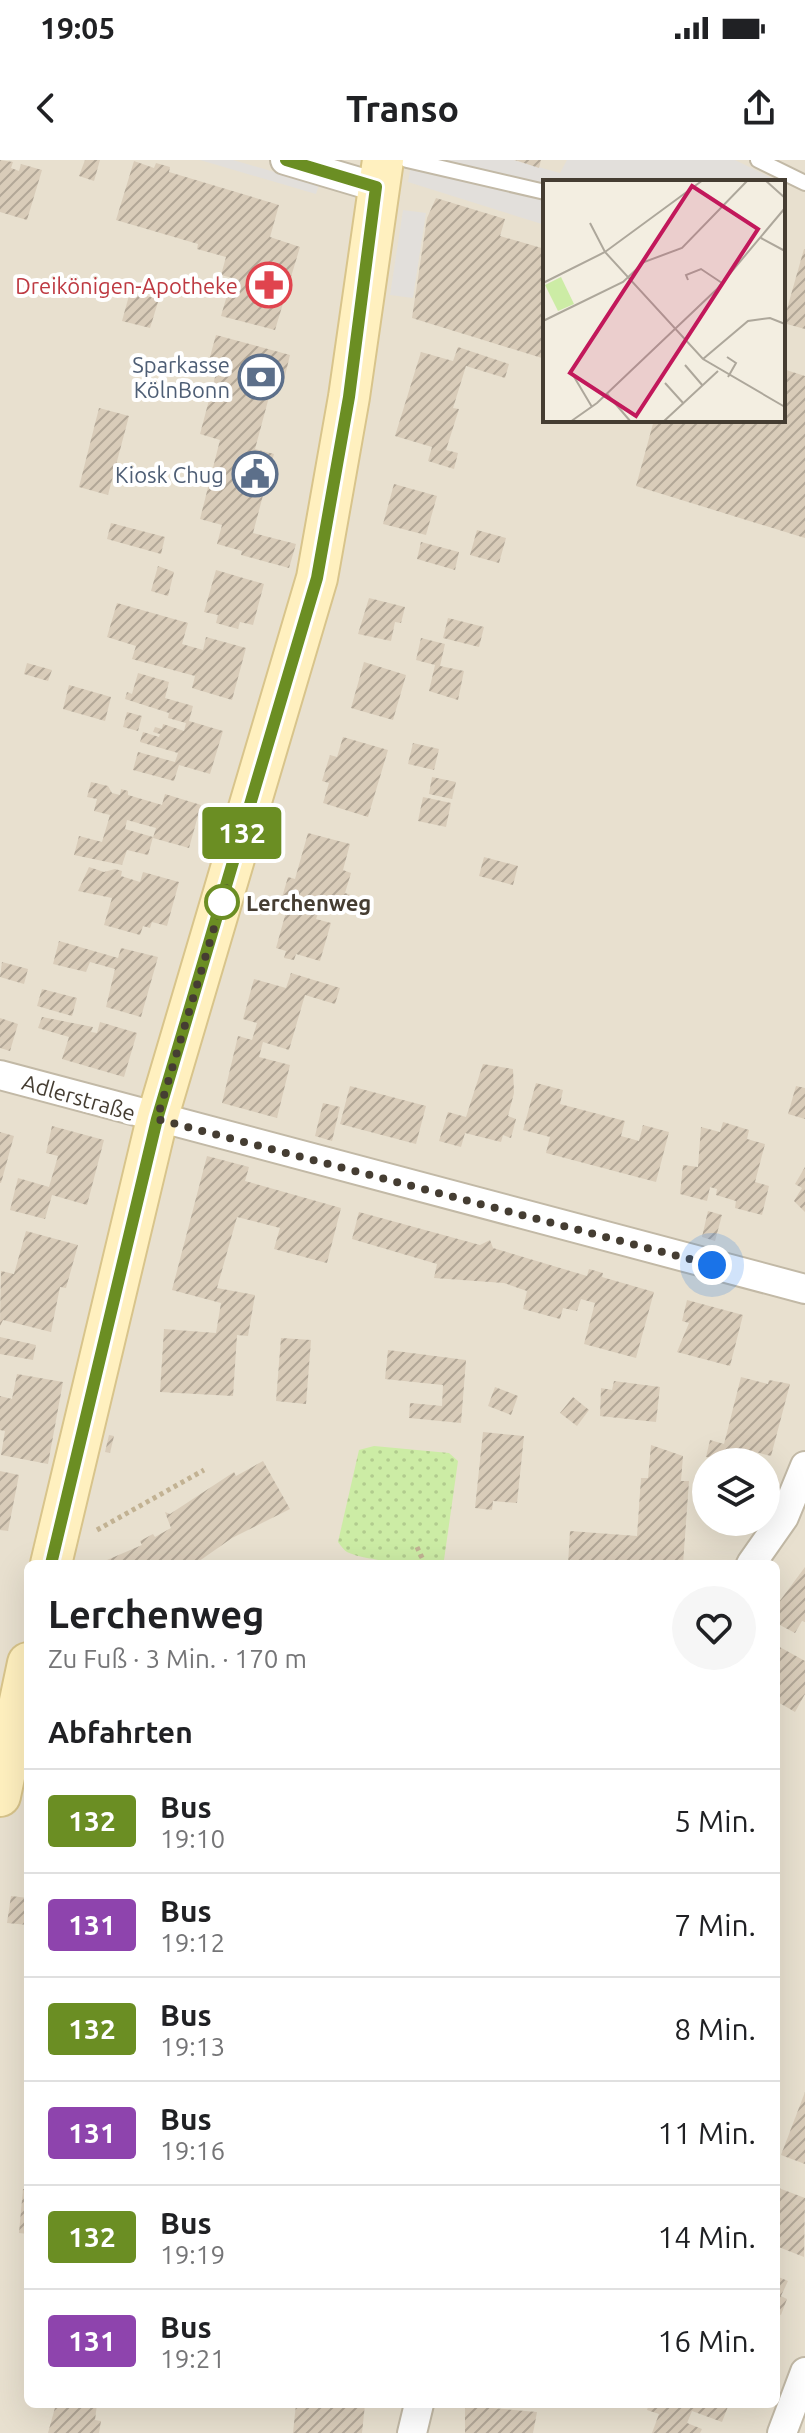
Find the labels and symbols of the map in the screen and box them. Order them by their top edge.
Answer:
inset map [543,180,785,422]
pharmacy icon: Dreikönigen-Apotheke [245,261,293,309]
place label: Dreikönigen-Apotheke [15,273,238,298]
place label: Sparkasse KölnBonn [132,352,230,402]
bank icon: Sparkasse KölnBonn [237,353,285,401]
public building icon: Kiosk Chug [231,450,279,498]
place label: Kiosk Chug [115,462,224,487]
line badge: 132 [196,807,288,859]
marker: Lerchenweg [205,885,239,919]
place label: Lerchenweg [246,890,371,915]
street label: Adlerstraße [20,1069,138,1125]
your location [692,1245,732,1285]

